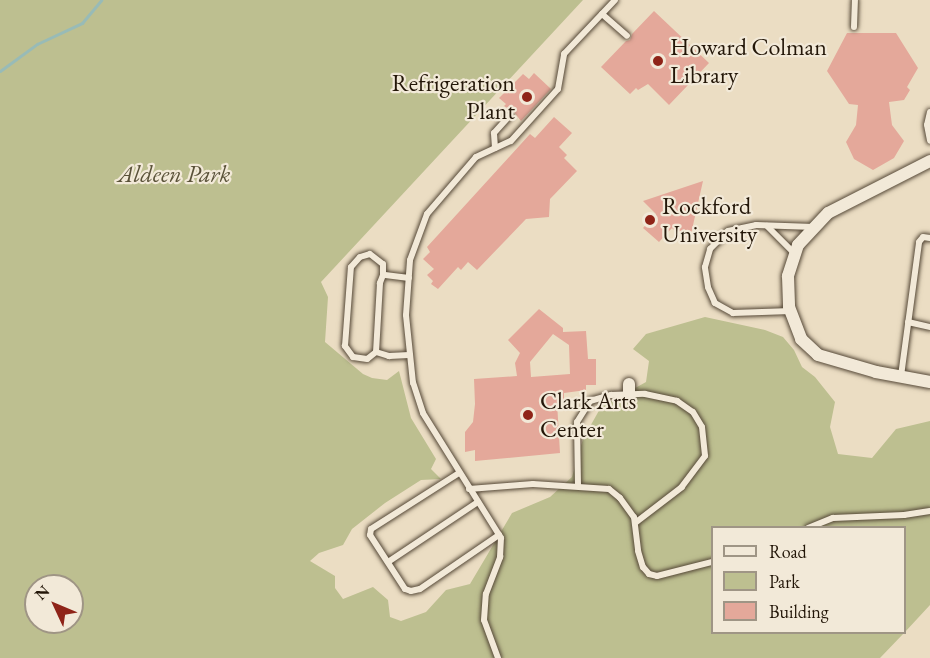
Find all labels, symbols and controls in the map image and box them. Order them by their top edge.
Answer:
place label: Howard Colman Library [670,33,827,89]
marker: Howard Colman Library [651,54,665,68]
place label: Refrigeration Plant [392,69,515,125]
marker: Refrigeration Plant [520,90,534,104]
park label: Aldeen Park [118,160,230,188]
place label: Rockford University [662,192,757,248]
marker: Rockford University [643,213,657,227]
place label: Clark Arts Center [540,387,636,443]
marker: Clark Arts Center [521,408,535,422]
legend [711,526,906,634]
text: Road [769,540,807,563]
text: Park [769,570,800,593]
north arrow [24,574,84,634]
text: N [30,581,54,604]
text: Building [769,600,829,623]

